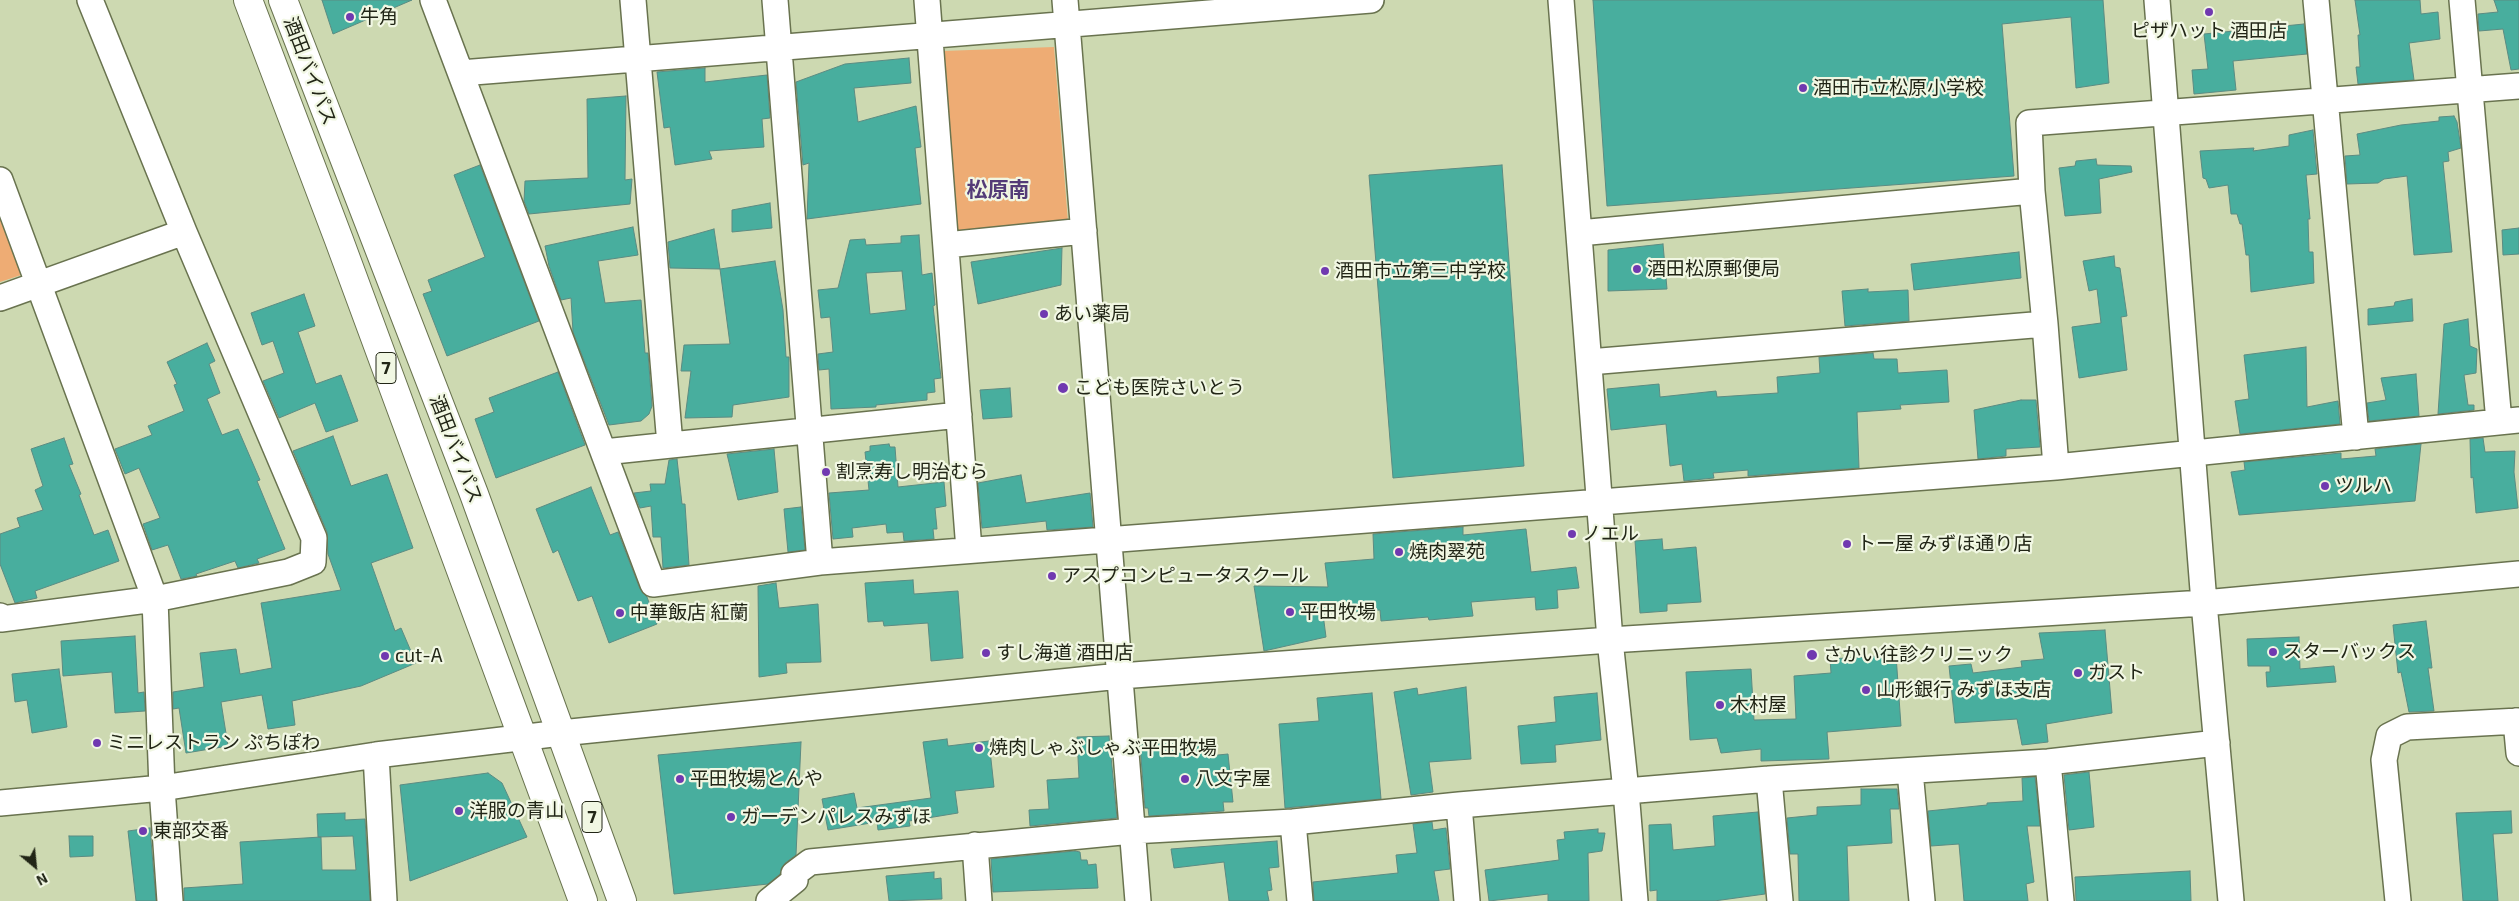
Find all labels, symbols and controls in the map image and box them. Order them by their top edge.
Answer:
place label: 牛角 [360,6,398,28]
marker: ピザハット 酒田店 [2203,6,2215,18]
marker: 牛角 [344,11,356,23]
street label: 酒田バイパス [279,14,341,128]
place label: ピザハット 酒田店 [2131,20,2287,42]
place label: 酒田市立松原小学校 [1813,77,1984,99]
marker: 酒田市立松原小学校 [1797,82,1809,94]
district label: 松原南 [967,177,1029,203]
place label: 酒田松原郵便局 [1647,258,1780,280]
place label: 酒田市立第三中学校 [1335,260,1506,282]
marker: 酒田松原郵便局 [1631,263,1643,275]
marker: 酒田市立第三中学校 [1319,265,1331,277]
place label: あい薬局 [1054,303,1130,325]
marker: あい薬局 [1038,308,1050,320]
road number: 7 [376,352,396,383]
place label: こども医院さいとう [1074,377,1245,399]
marker: こども医院さいとう [1056,381,1070,395]
street label: 酒田バイパス [425,392,487,506]
place label: 割烹寿し明治むら [836,461,988,483]
marker: 割烹寿し明治むら [820,466,832,478]
place label: ツルハ [2335,475,2392,497]
marker: ツルハ [2319,480,2331,492]
place label: ノエル [1582,523,1639,545]
marker: ノエル [1566,528,1578,540]
place label: トー屋 みずほ通り店 [1857,533,2032,555]
marker: トー屋 みずほ通り店 [1841,538,1853,550]
place label: 焼肉翠苑 [1409,541,1485,563]
marker: 焼肉翠苑 [1393,546,1405,558]
place label: アスプコンピュータスクール [1062,565,1309,587]
marker: アスプコンピュータスクール [1046,570,1058,582]
place label: 平田牧場 [1300,601,1376,623]
place label: 中華飯店 紅蘭 [630,602,748,624]
marker: 平田牧場 [1284,606,1296,618]
marker: 中華飯店 紅蘭 [614,607,626,619]
place label: スターバックス [2283,641,2416,663]
place label: すし海道 酒田店 [996,642,1133,664]
place label: さかい往診クリニック [1823,644,2013,666]
place label: cut-A [395,645,443,667]
marker: スターバックス [2267,646,2279,658]
marker: すし海道 酒田店 [980,647,992,659]
marker: さかい往診クリニック [1805,648,1819,662]
marker: cut-A [379,650,391,662]
place label: ガスト [2088,662,2145,684]
marker: ガスト [2072,667,2084,679]
place label: 山形銀行 みずほ支店 [1876,679,2051,701]
marker: 山形銀行 みずほ支店 [1860,684,1872,696]
place label: 木村屋 [1730,694,1787,716]
marker: 木村屋 [1714,699,1726,711]
place label: ミニレストラン ぷちぽわ [107,732,320,754]
marker: ミニレストラン ぷちぽわ [91,737,103,749]
place label: 焼肉しゃぶしゃぶ平田牧場 [989,737,1217,759]
marker: 焼肉しゃぶしゃぶ平田牧場 [973,742,985,754]
place label: 平田牧場とんや [690,768,823,790]
place label: 八文字屋 [1195,768,1271,790]
marker: 平田牧場とんや [674,773,686,785]
marker: 八文字屋 [1179,773,1191,785]
place label: 洋服の青山 [469,800,564,822]
road number: 7 [582,802,602,832]
marker: 洋服の青山 [453,805,465,817]
place label: ガーデンパレスみずほ [741,806,931,828]
marker: ガーデンパレスみずほ [725,811,737,823]
place label: 東部交番 [153,820,229,842]
marker: 東部交番 [137,825,149,837]
north arrow [10,841,60,891]
text: N [34,870,51,890]

